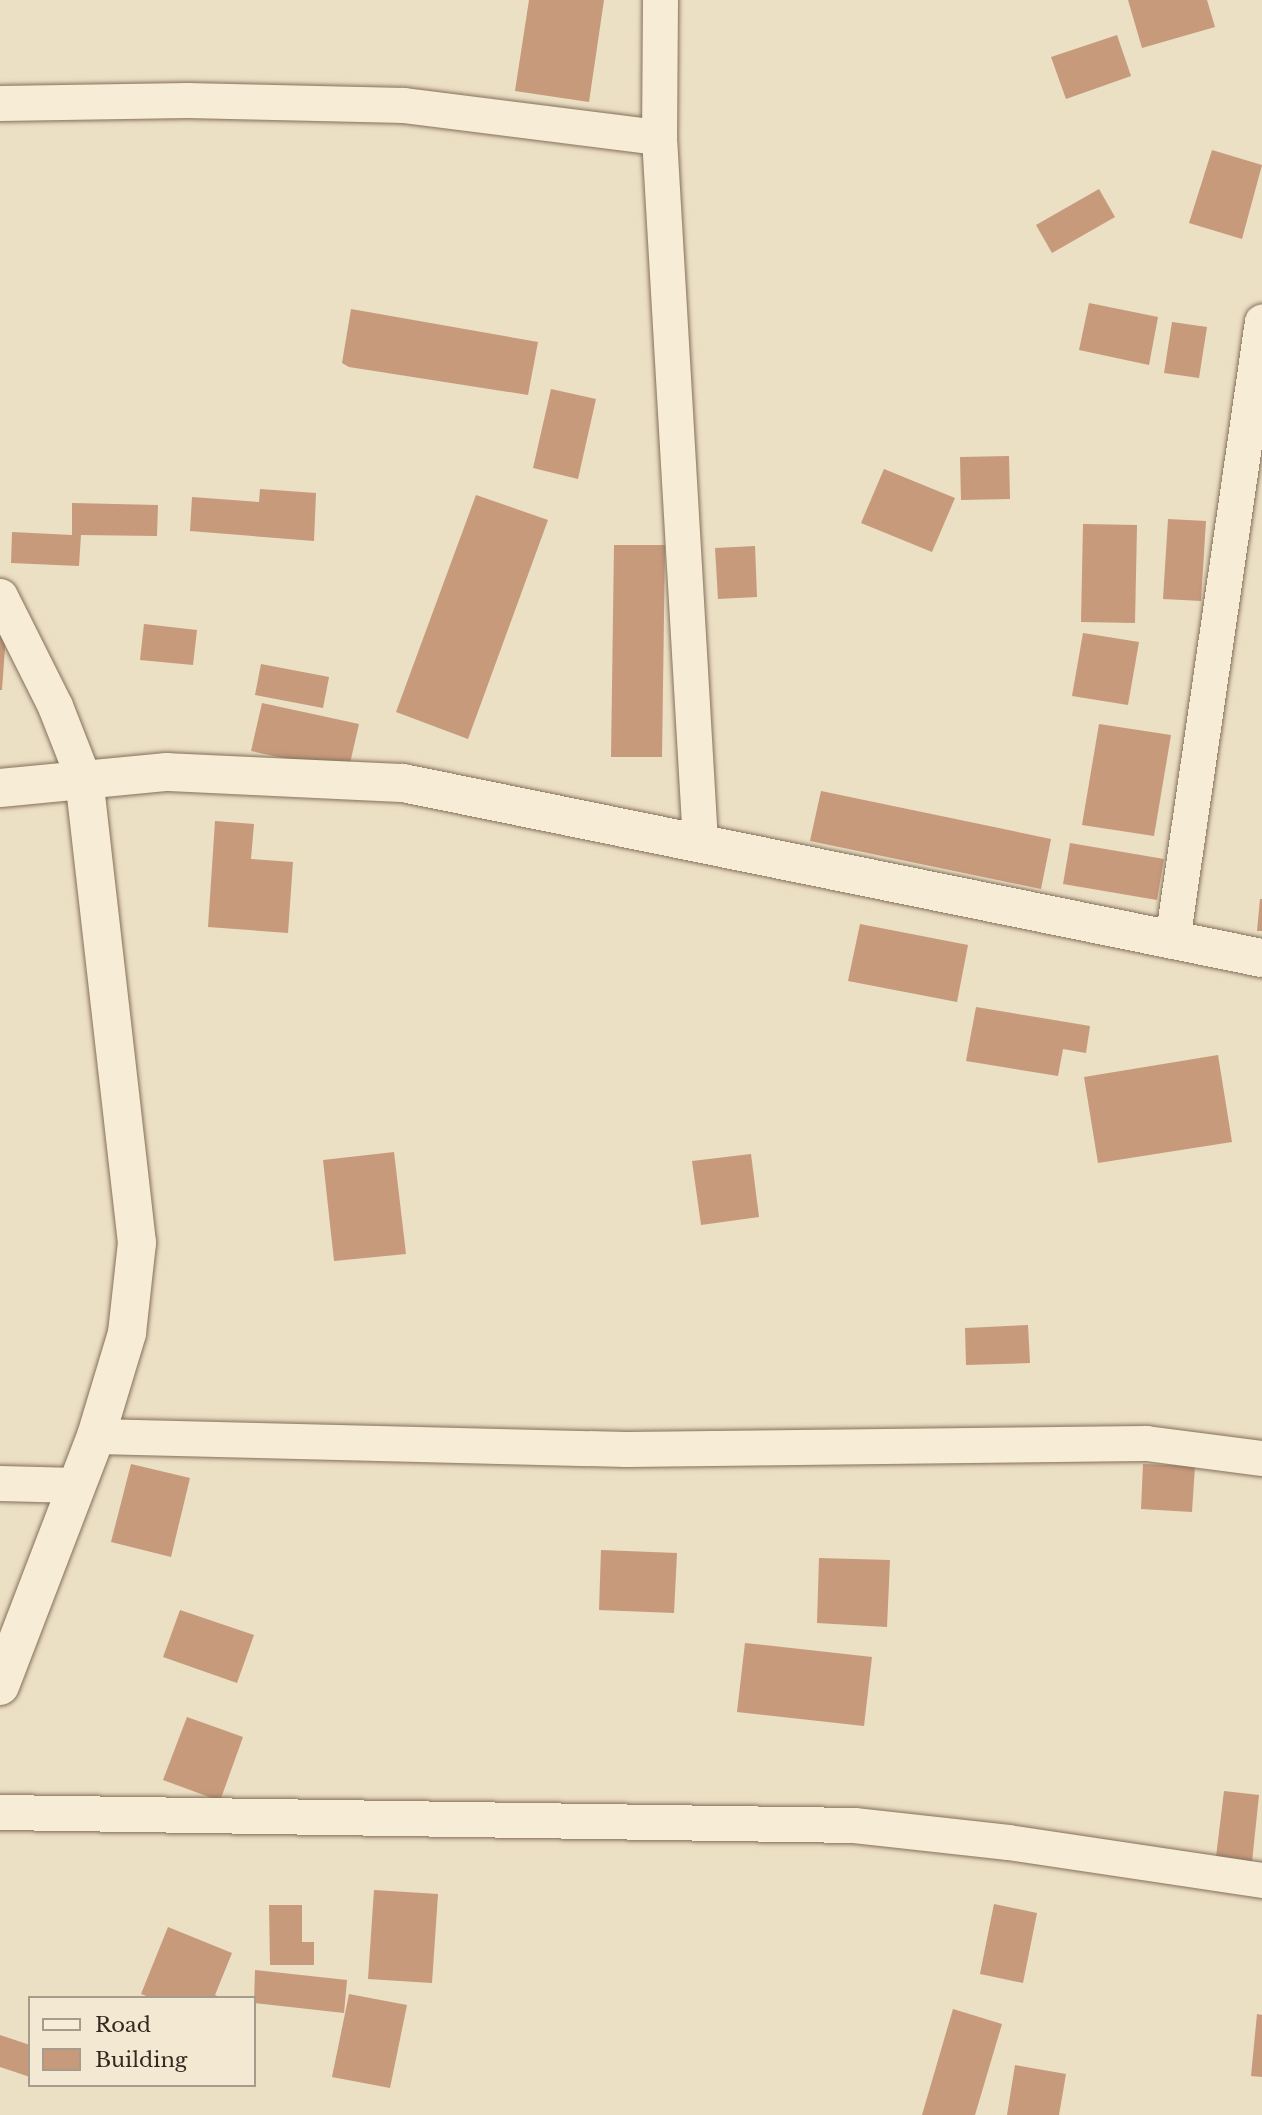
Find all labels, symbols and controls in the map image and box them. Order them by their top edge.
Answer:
legend [28,1996,256,2087]
text: Road [95,2012,151,2038]
text: Building [95,2047,187,2073]

